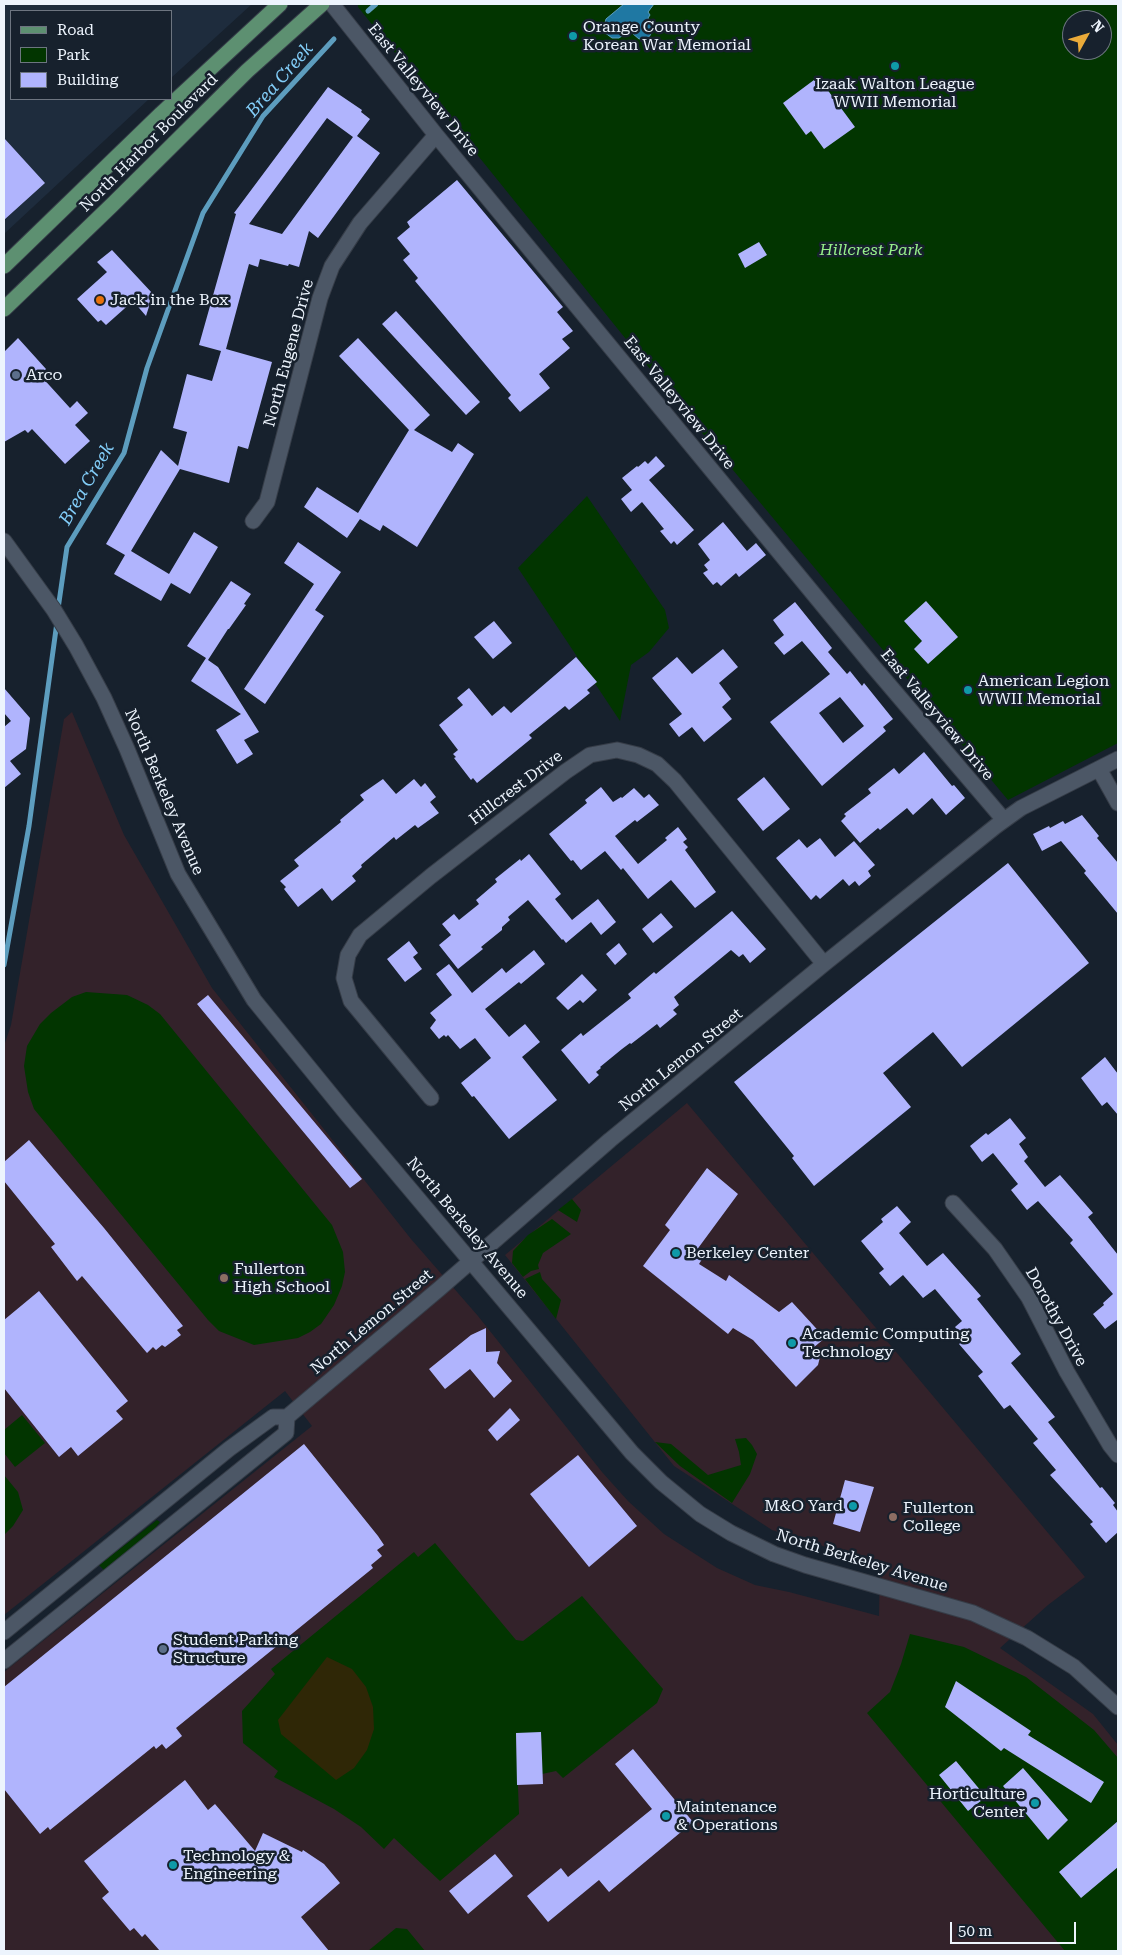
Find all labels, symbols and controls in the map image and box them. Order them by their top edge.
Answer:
legend [10,10,172,100]
north arrow [1062,10,1112,60]
place label: Orange County Korean War Memorial [583,17,751,55]
text: N [1088,17,1107,35]
street label: East Valleyview Drive [363,20,483,160]
text: Road [57,21,94,39]
marker: Orange County Korean War Memorial [567,30,579,42]
water label: Brea Creek [242,38,318,122]
text: Park [57,46,90,64]
marker: Izaak Walton League WWII Memorial [889,60,901,72]
street label: North Harbor Boulevard [76,70,222,216]
text: Building [57,71,118,89]
place label: Izaak Walton League WWII Memorial [815,74,975,112]
park label: Hillcrest Park [819,240,923,260]
street label: North Eugene Drive [260,277,318,429]
place label: Jack in the Box [110,290,228,310]
marker: Jack in the Box [94,294,106,306]
street label: East Valleyview Drive [619,333,739,473]
place label: Arco [26,365,62,385]
marker: Arco [10,369,22,381]
water label: Brea Creek [55,439,119,529]
street label: East Valleyview Drive [876,645,998,785]
place label: American Legion WWII Memorial [978,671,1109,709]
marker: American Legion WWII Memorial [962,684,974,696]
street label: North Berkeley Avenue [120,706,208,878]
street label: Hillcrest Drive [466,747,566,829]
street label: North Lemon Street [615,1004,747,1116]
street label: North Berkeley Avenue [402,1153,532,1303]
place label: Berkeley Center [686,1243,809,1263]
marker: Berkeley Center [670,1247,682,1259]
place label: Fullerton High School [234,1259,330,1297]
street label: Dorothy Drive [1021,1264,1091,1370]
street label: North Lemon Street [307,1265,437,1379]
marker: Fullerton High School [218,1272,230,1284]
place label: Academic Computing Technology [802,1324,969,1362]
marker: Academic Computing Technology [786,1337,798,1349]
place label: M&O Yard [764,1496,843,1516]
place label: Fullerton College [903,1498,974,1536]
marker: M&O Yard [847,1500,859,1512]
marker: Fullerton College [887,1511,899,1523]
street label: North Berkeley Avenue [774,1526,950,1596]
place label: Student Parking Structure [173,1630,298,1668]
marker: Student Parking Structure [157,1643,169,1655]
place label: Horticulture Center [929,1784,1025,1822]
place label: Maintenance & Operations [676,1797,778,1835]
marker: Horticulture Center [1029,1797,1041,1809]
marker: Maintenance & Operations [660,1810,672,1822]
place label: Technology & Engineering [183,1846,290,1884]
marker: Technology & Engineering [167,1859,179,1871]
scale bar [952,1912,1078,1944]
text: 50 m [958,1922,992,1940]

